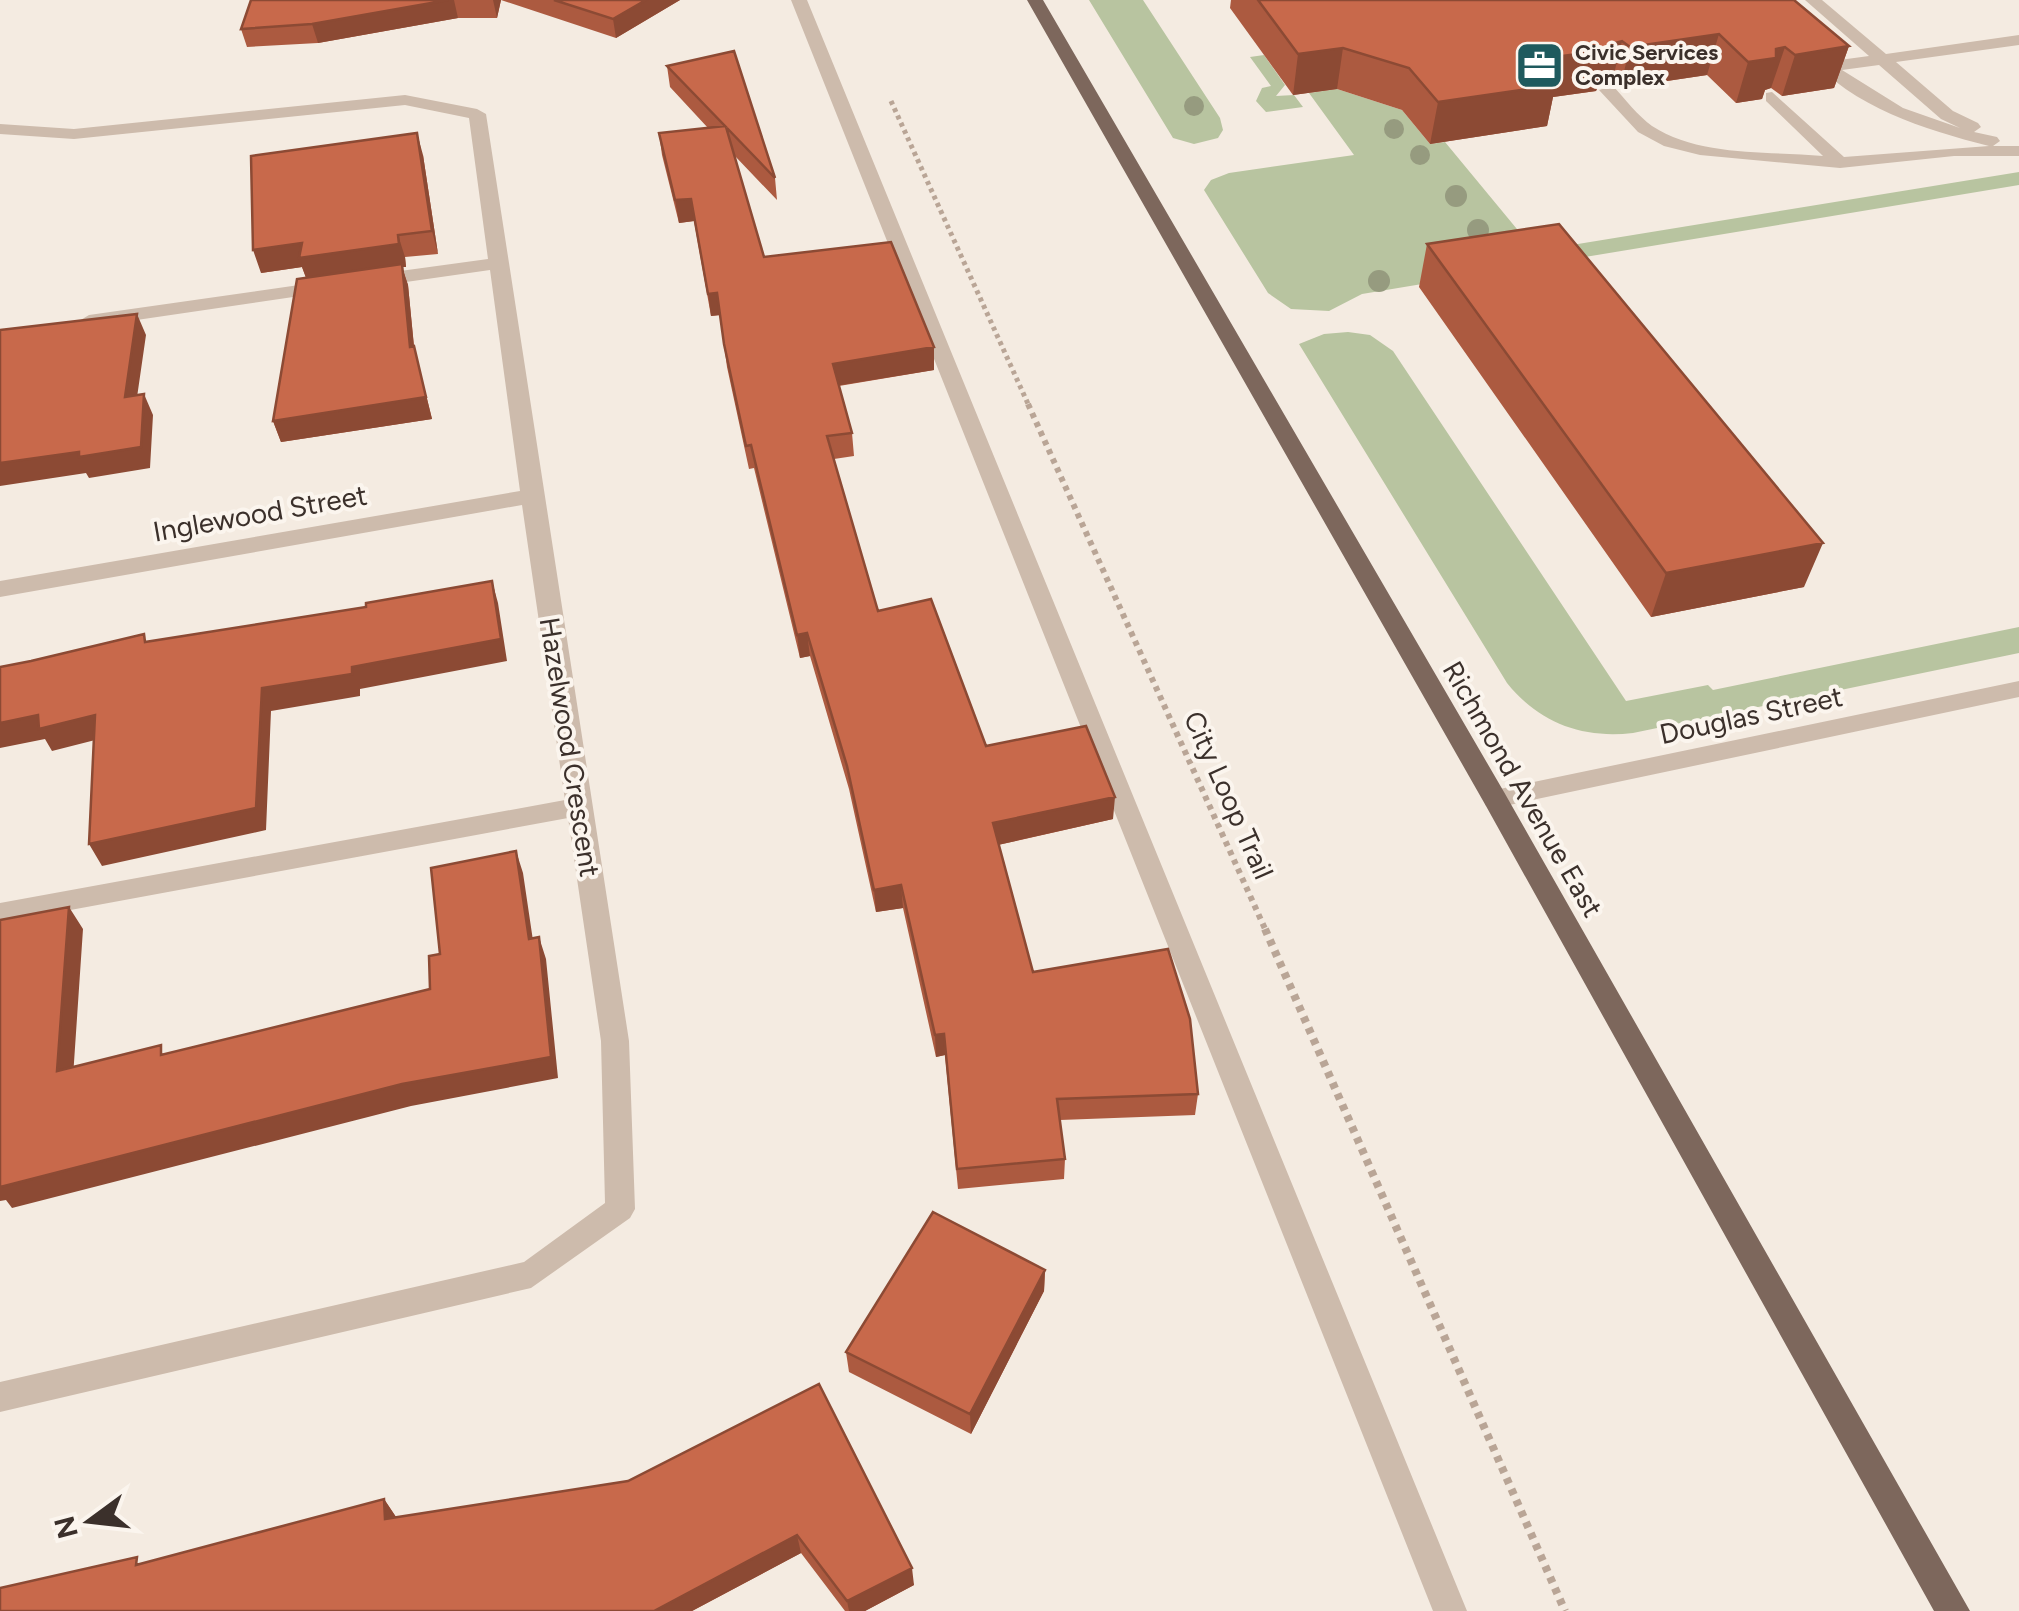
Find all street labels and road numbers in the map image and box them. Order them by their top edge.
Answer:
street label: Inglewood Street [150,477,370,549]
street label: Hazelwood Crescent [533,615,607,879]
street label: Richmond Avenue East [1436,655,1610,923]
street label: Douglas Street [1656,679,1846,751]
street label: City Loop Trail [1177,706,1281,884]

